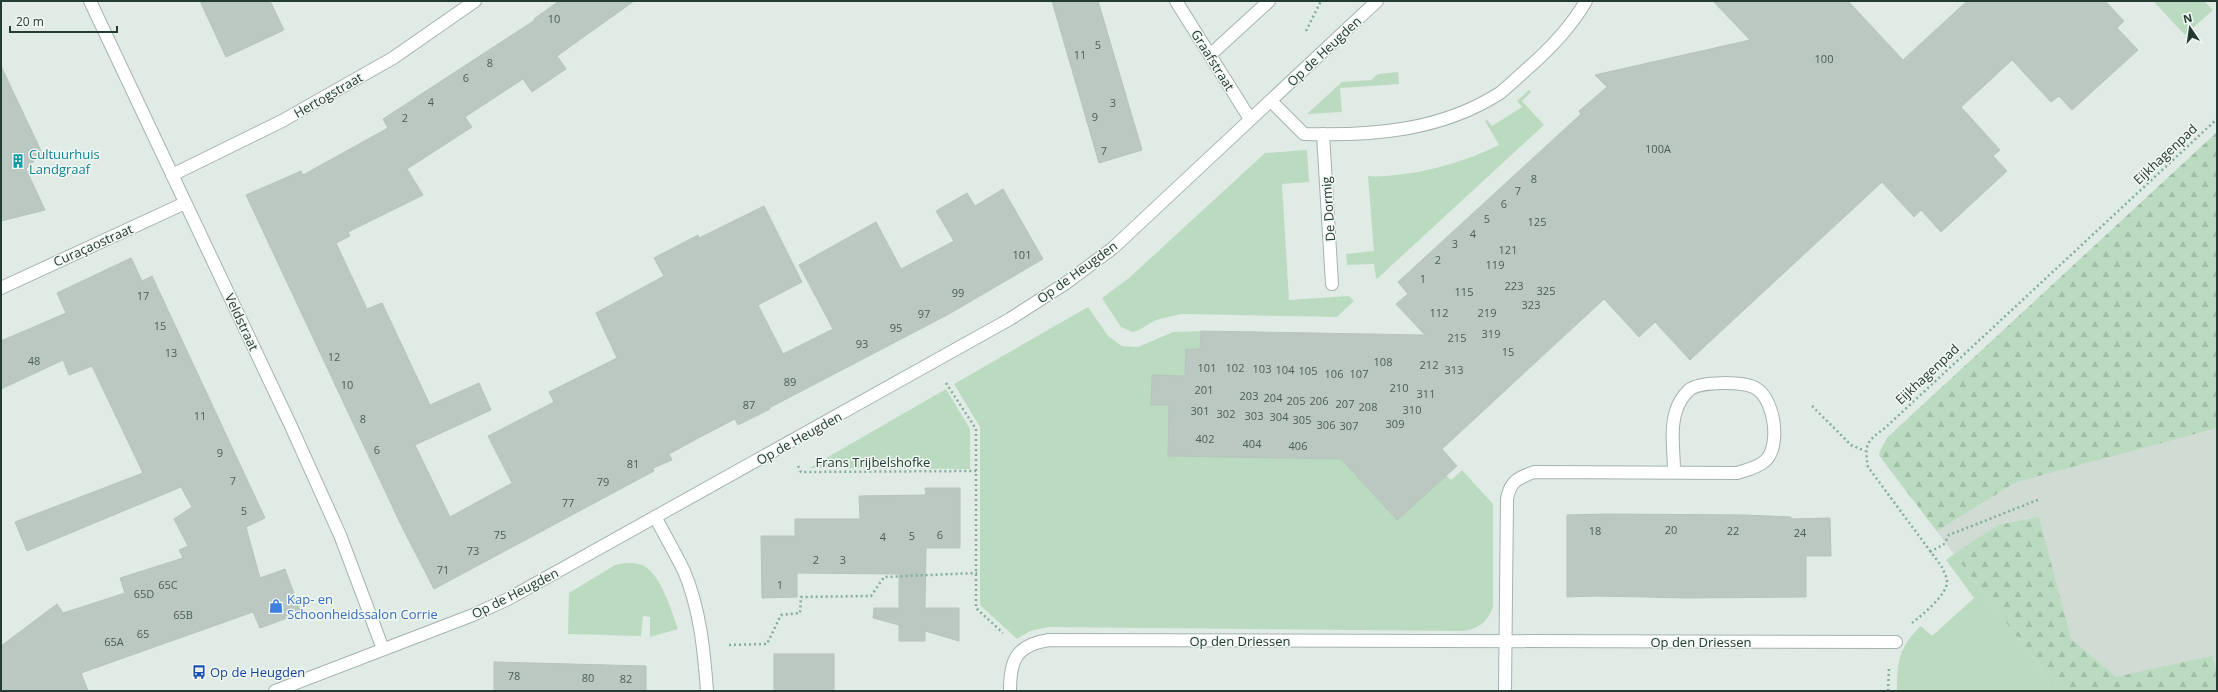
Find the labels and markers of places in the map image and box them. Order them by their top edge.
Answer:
place label: Cultuurhuis Landgraaf [29,145,100,178]
building icon: Cultuurhuis Landgraaf [10,153,26,169]
place label: Kap- en Schoonheidssalon Corrie [287,590,438,623]
shop icon: Kap- en Schoonheidssalon Corrie [268,598,284,614]
place label: Op de Heugden [210,663,305,681]
bus stop icon: Op de Heugden [191,664,207,680]

